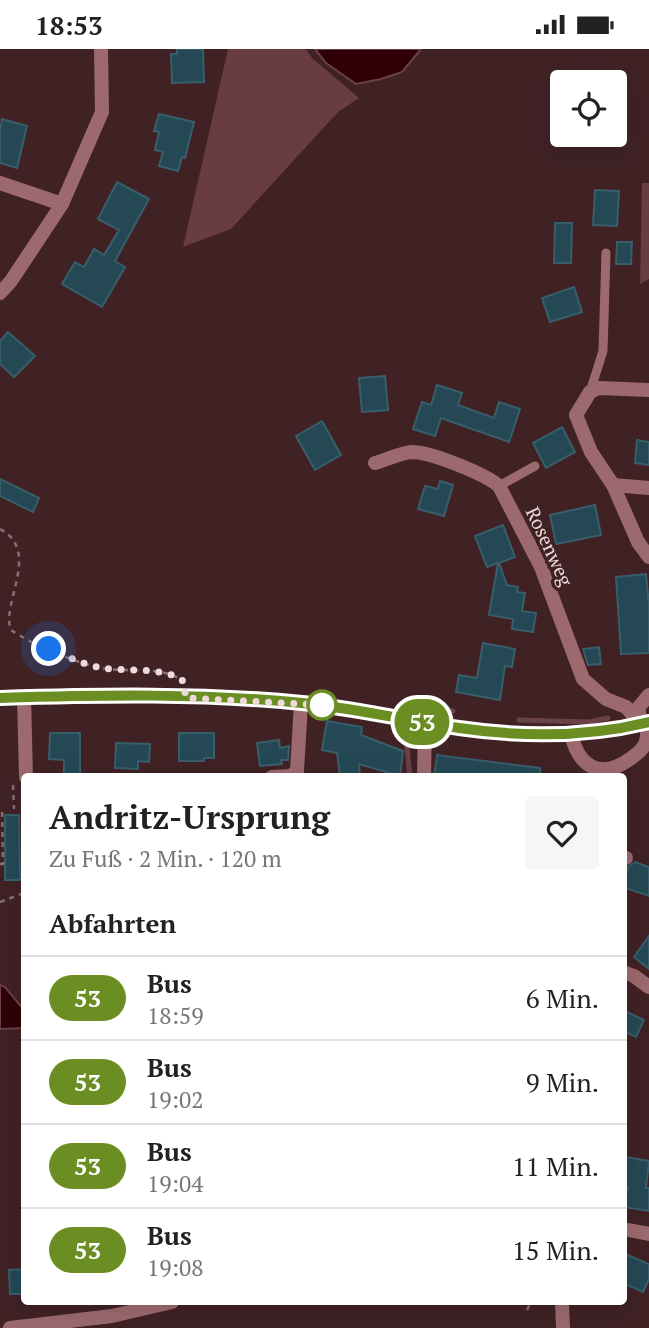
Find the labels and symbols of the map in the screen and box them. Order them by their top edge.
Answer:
street label: Rosenweg [521,502,580,590]
your location [31,631,66,666]
unlabelled marker [307,690,337,720]
line badge: 53 [390,699,453,745]

